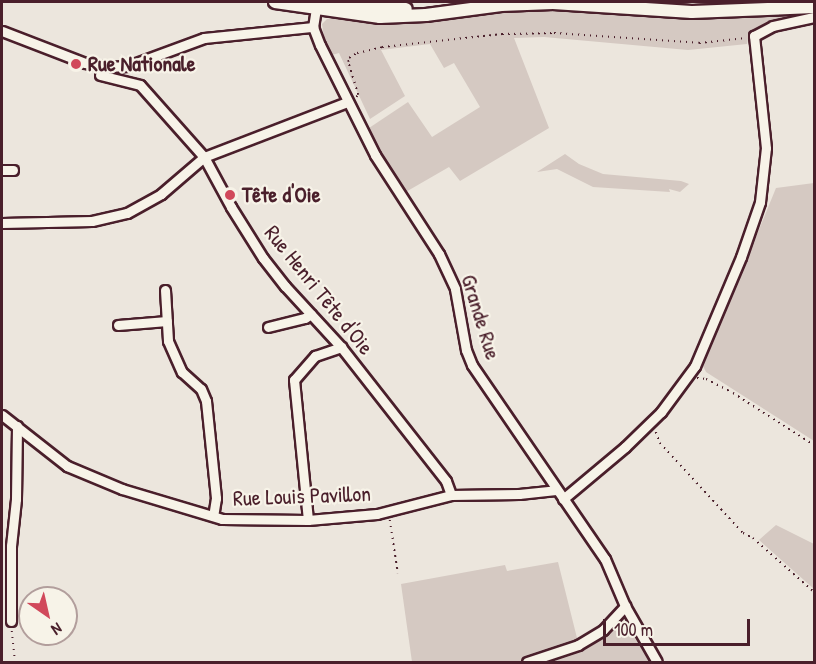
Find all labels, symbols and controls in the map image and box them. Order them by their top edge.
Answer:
place label: Rue Nationale [88,51,195,77]
marker: Rue Nationale [69,57,83,71]
place label: Tête d'Oie [242,182,321,208]
marker: Tête d'Oie [223,188,237,202]
street label: Rue Henri Tête d'Oie [259,220,379,360]
street label: Grande Rue [456,271,506,363]
street label: Rue Louis Pavillon [233,480,371,512]
north arrow [18,586,78,646]
scale bar [606,607,753,645]
text: 100 m [614,617,653,642]
text: N [47,618,67,641]

